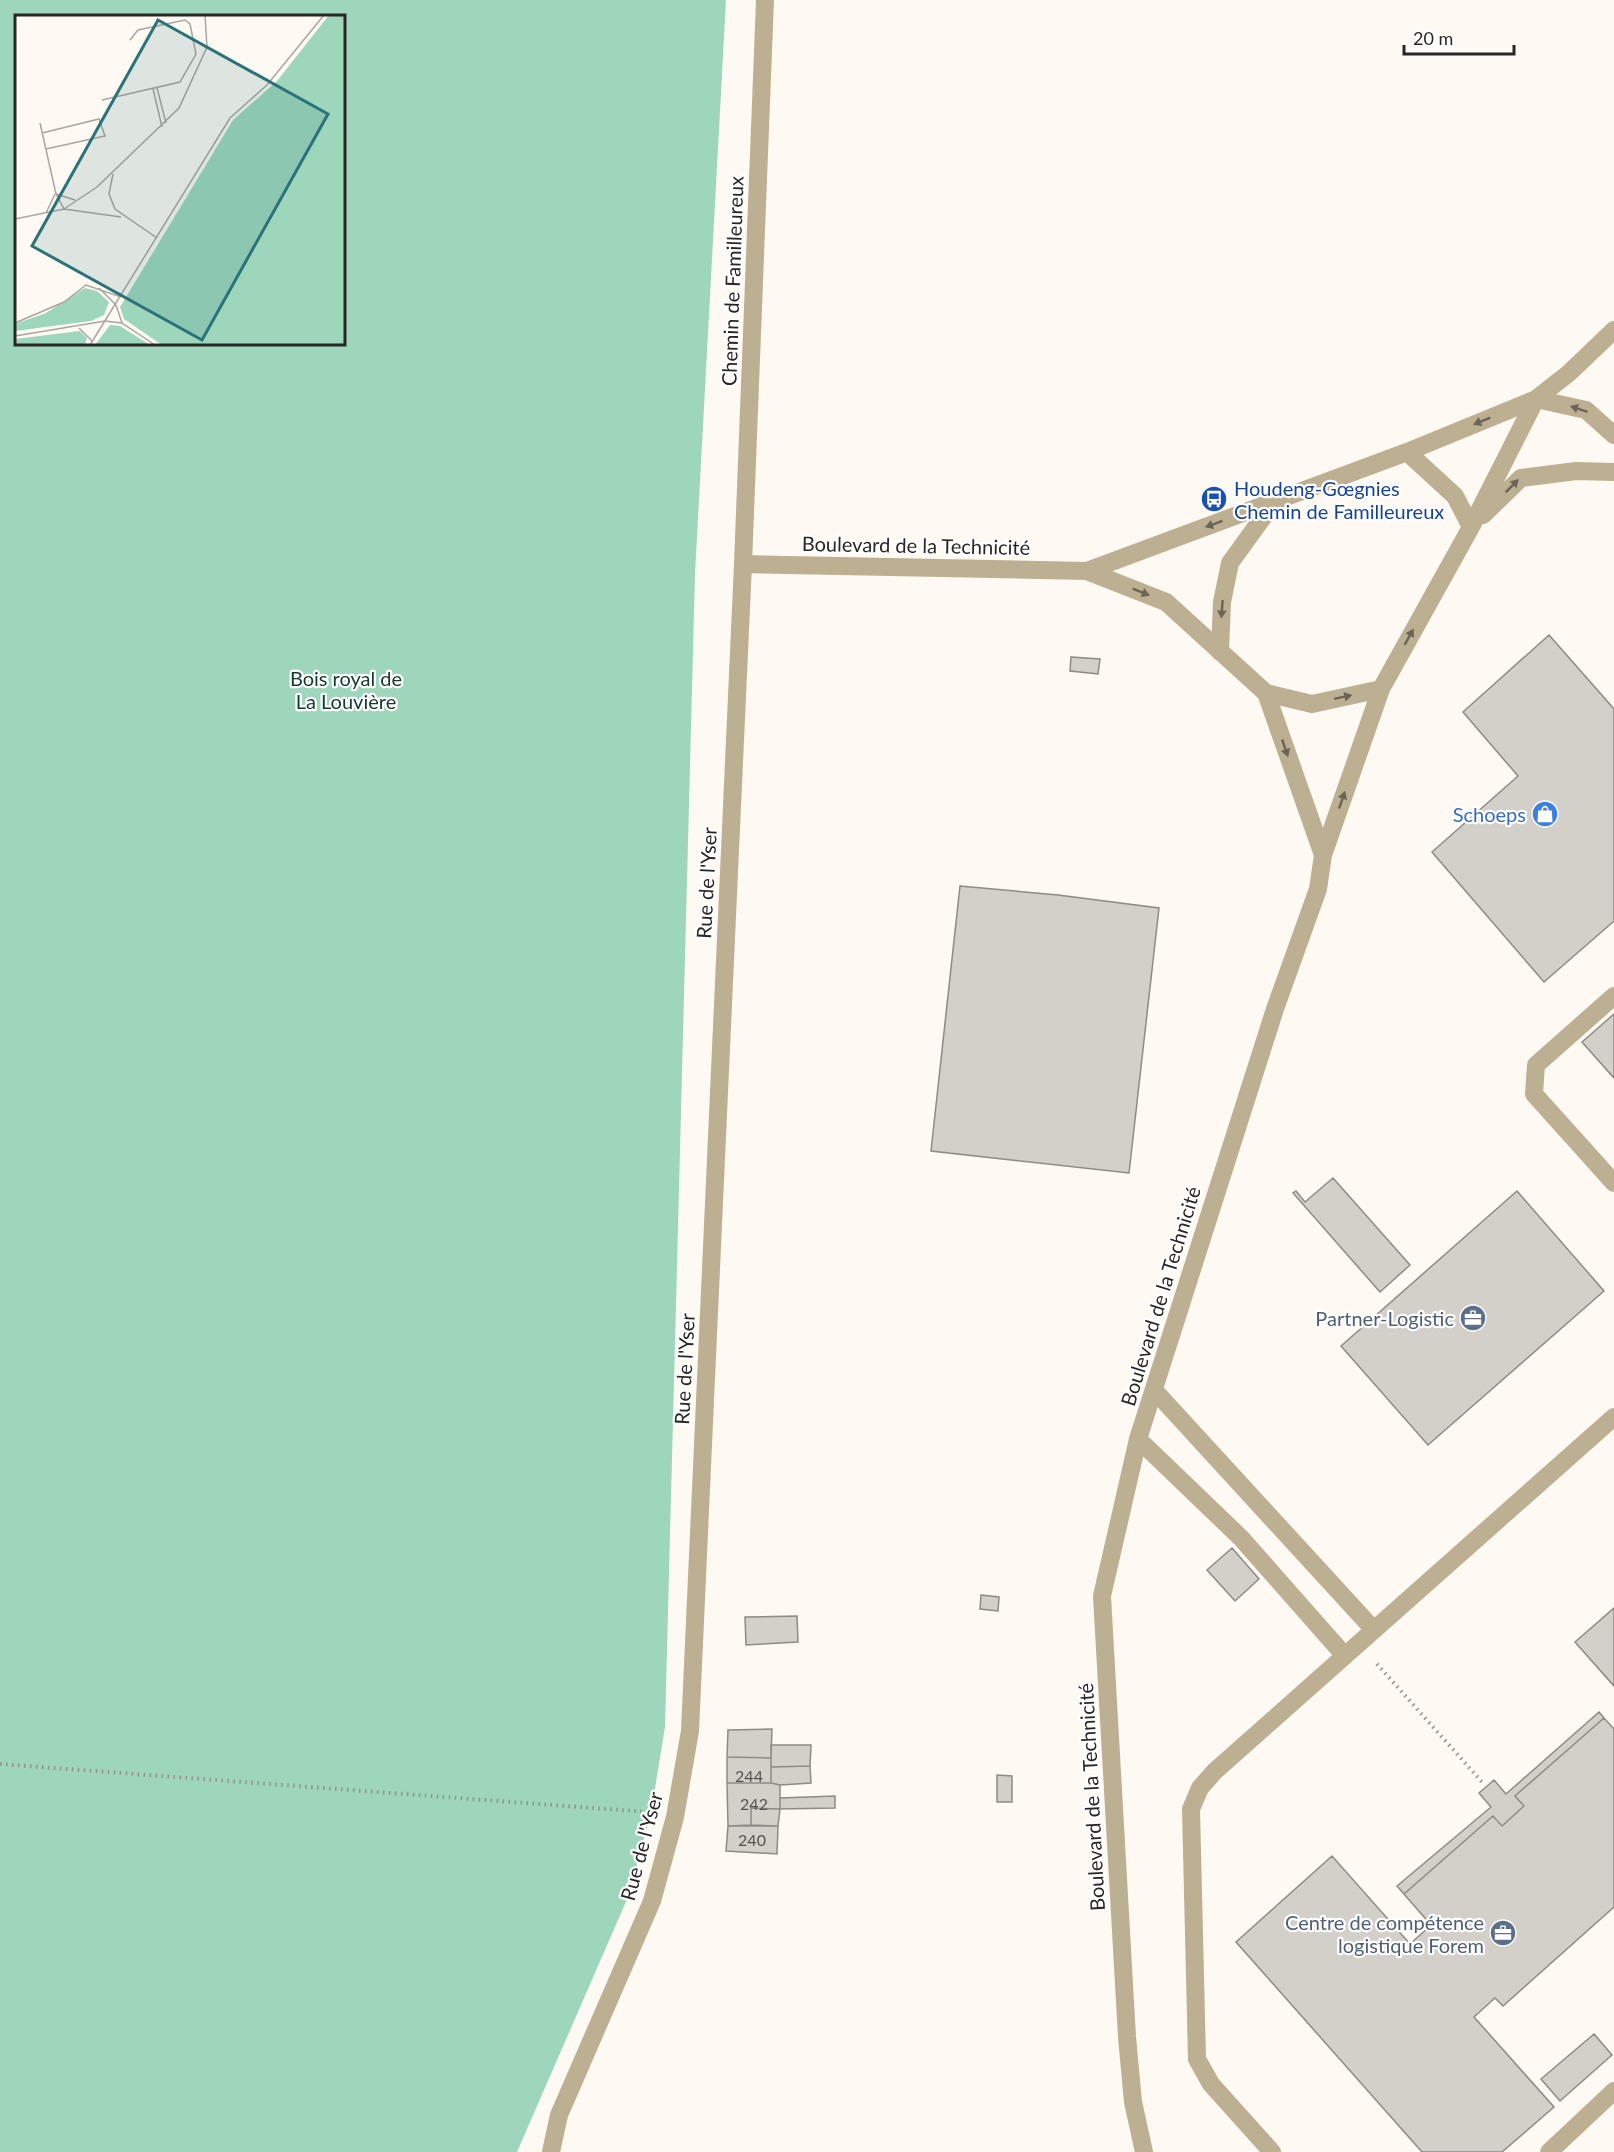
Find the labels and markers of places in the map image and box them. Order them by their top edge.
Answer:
place label: Houdeng-Gœgnies Chemin de Familleureux [1234,476,1444,523]
bus stop icon: Houdeng-Gœgnies Chemin de Familleureux [1199,484,1229,514]
shop icon: Schoeps [1530,799,1560,829]
place label: Schoeps [1453,802,1526,826]
office icon: Partner-Logistic [1458,1303,1488,1333]
place label: Partner-Logistic [1315,1306,1454,1330]
place label: Centre de compétence logistique Forem [1285,1910,1484,1957]
office icon: Centre de compétence logistique Forem [1488,1918,1518,1948]

